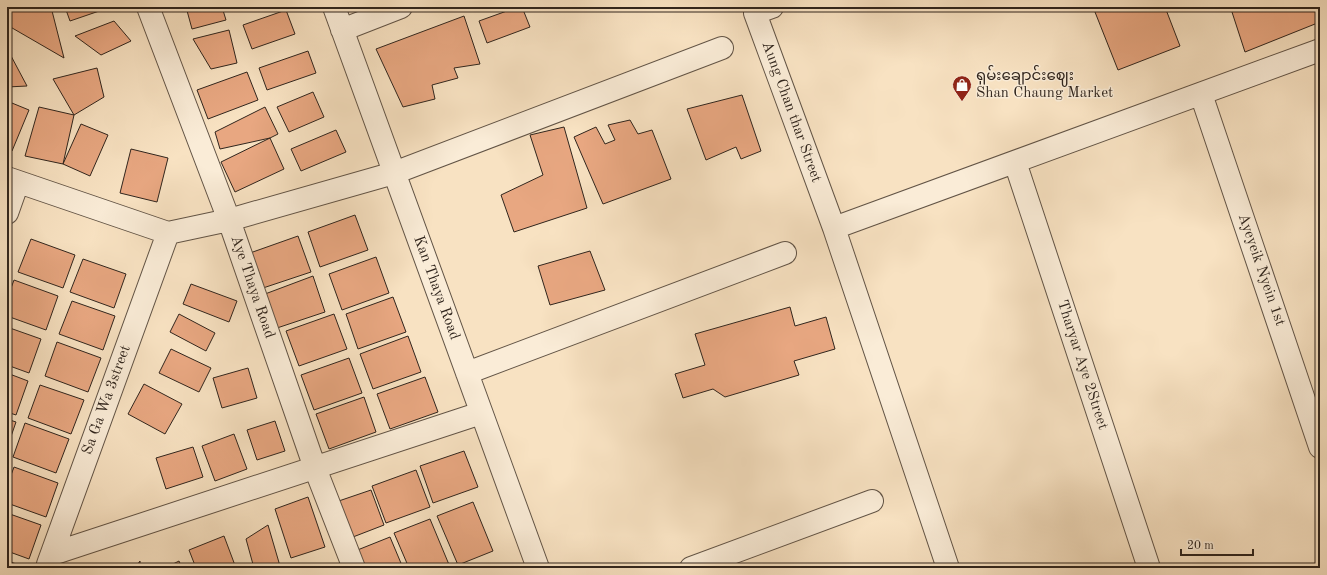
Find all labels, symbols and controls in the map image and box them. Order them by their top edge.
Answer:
street label: Aung Chan thar Street [759,40,823,184]
place label: ရှမ်းချောင်းဈေး Shan Chaung Market [976,65,1113,101]
shop icon: ရှမ်းချောင်းဈေး Shan Chaung Market [951,74,973,102]
street label: Ayeyeik Nyein 1st [1235,212,1287,328]
street label: Aye Thaya Road [227,234,277,341]
street label: Kan Thaya Road [410,234,462,342]
street label: Tharyar Aye 2Street [1054,298,1110,432]
street label: Sa Ga Wa 3street [80,343,134,457]
scale bar [1181,531,1253,557]
text: 20 m [1187,540,1214,552]

